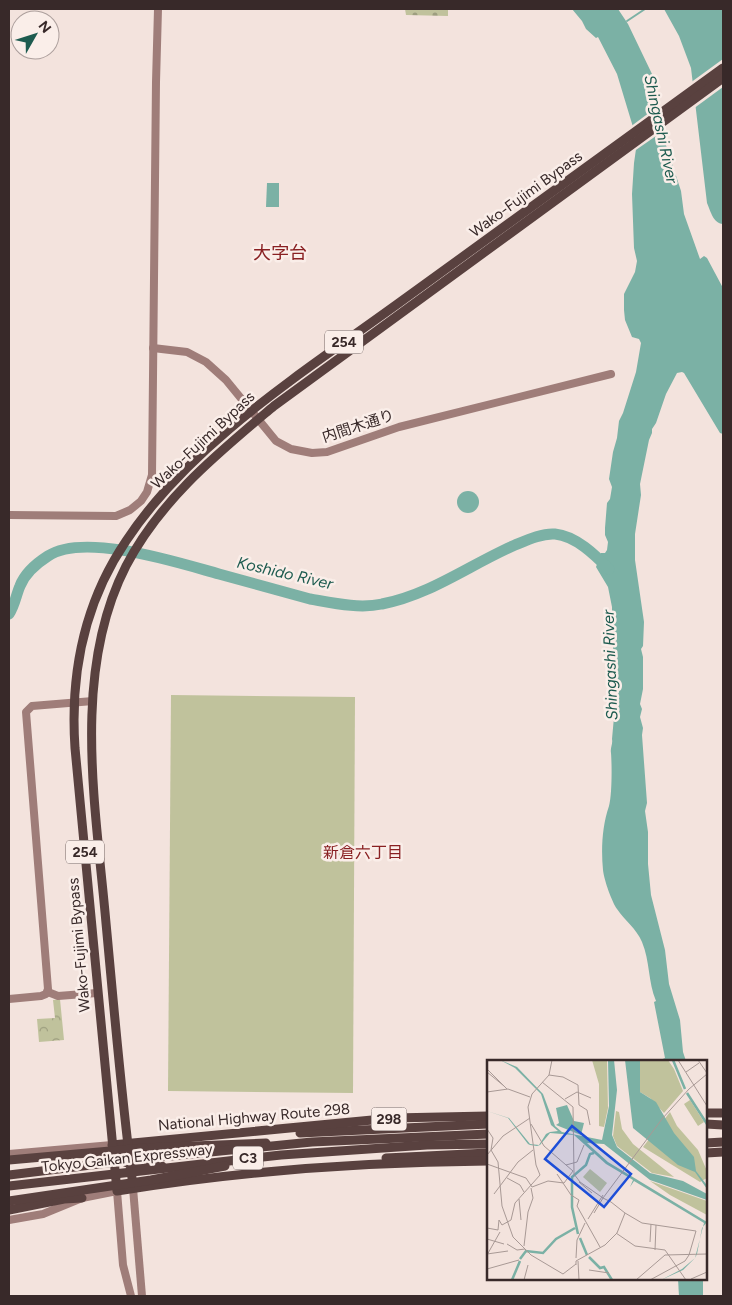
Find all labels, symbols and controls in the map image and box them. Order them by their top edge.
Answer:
north arrow [10,10,60,60]
text: N [35,18,55,37]
water label: Shingashi River [640,73,682,186]
street label: Wako-Fujimi Bypass [466,147,586,241]
district label: 大字台 [253,242,307,264]
road number: 254 [325,331,363,354]
street label: Wako-Fujimi Bypass [148,387,258,493]
street label: 内間木通り [320,406,396,446]
water label: Koshido River [235,553,335,593]
water label: Shingashi River [599,609,621,720]
road number: 254 [66,840,104,864]
district label: 新倉六丁目 [323,843,403,862]
street label: Wako-Fujimi Bypass [64,877,94,1013]
inset map [487,1060,707,1280]
street label: National Highway Route 298 [157,1100,351,1134]
road number: 298 [372,1108,406,1130]
street label: Tokyo Gaikan Expressway [41,1140,214,1176]
road number: C3 [233,1146,263,1170]

